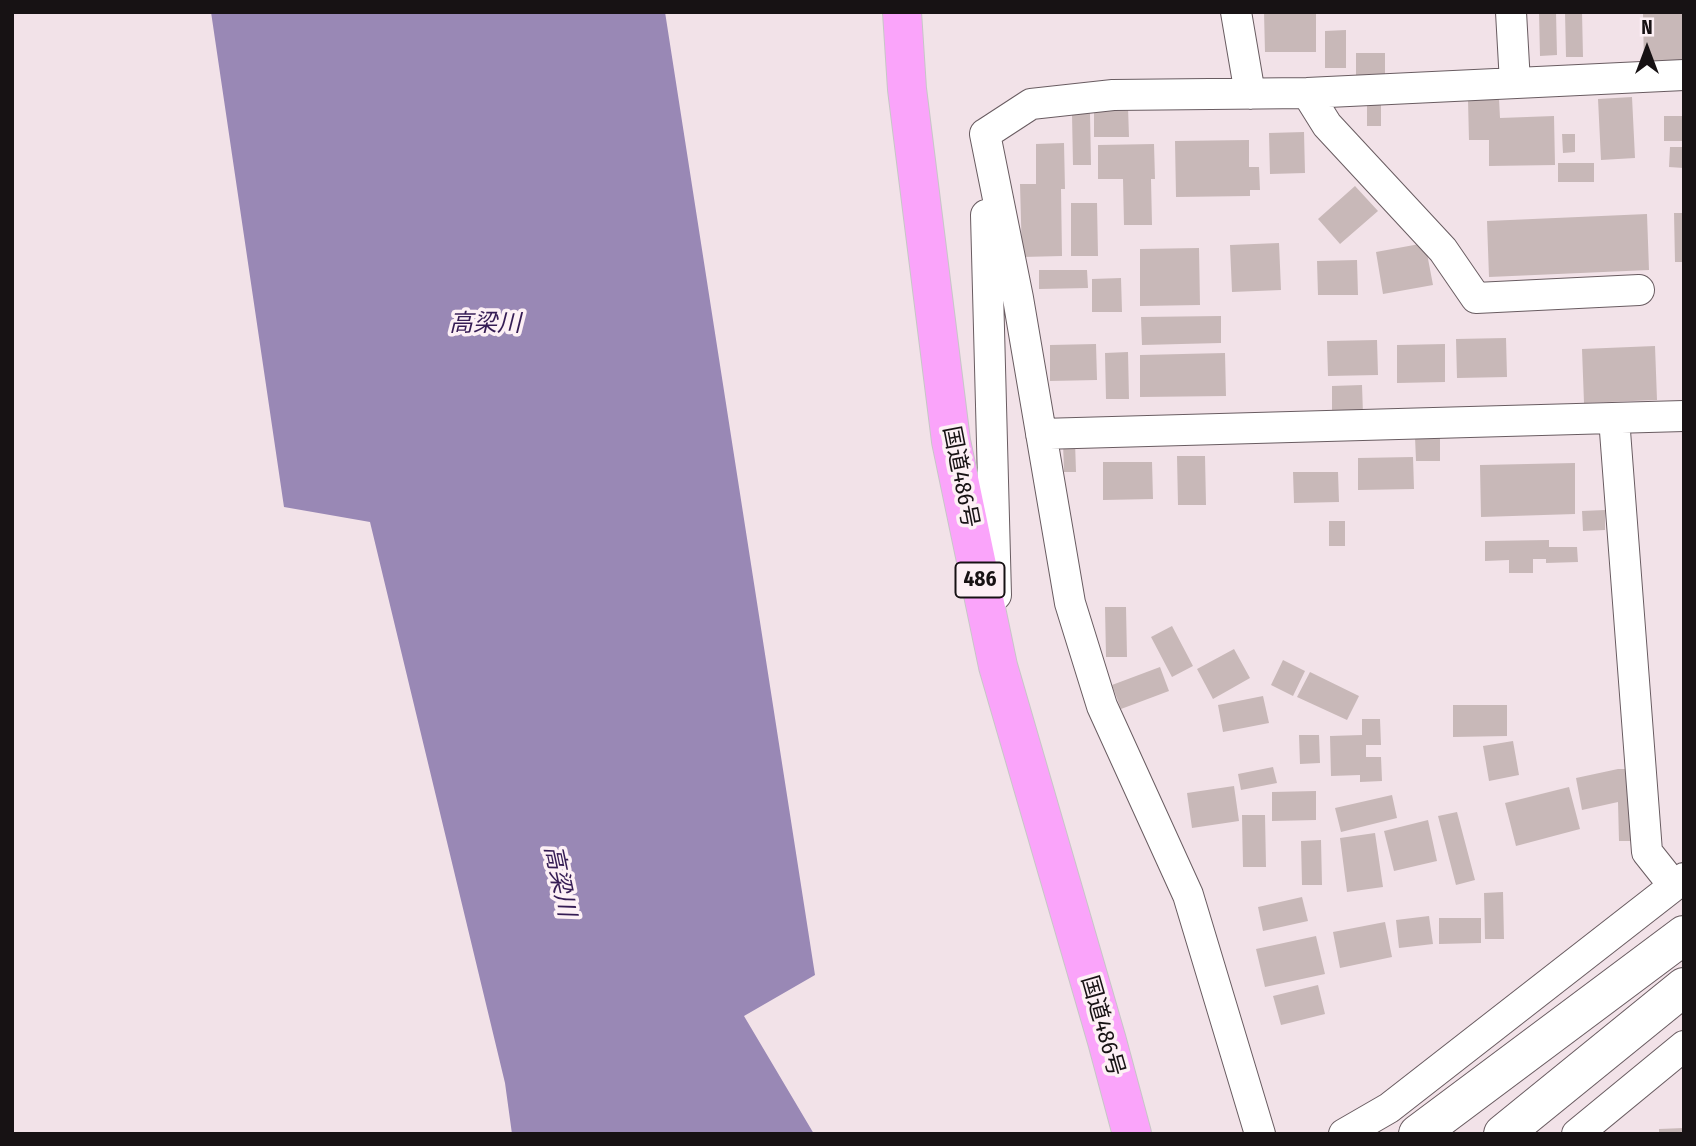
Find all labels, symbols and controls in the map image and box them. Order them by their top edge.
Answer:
north arrow [1612,14,1682,84]
text: N [1641,16,1653,39]
water label: 高梁川 [449,310,521,338]
street label: 国道486号 [937,424,983,530]
road number: 486 [956,562,1004,598]
water label: 高梁川 [537,843,581,919]
street label: 国道486号 [1075,973,1129,1079]

